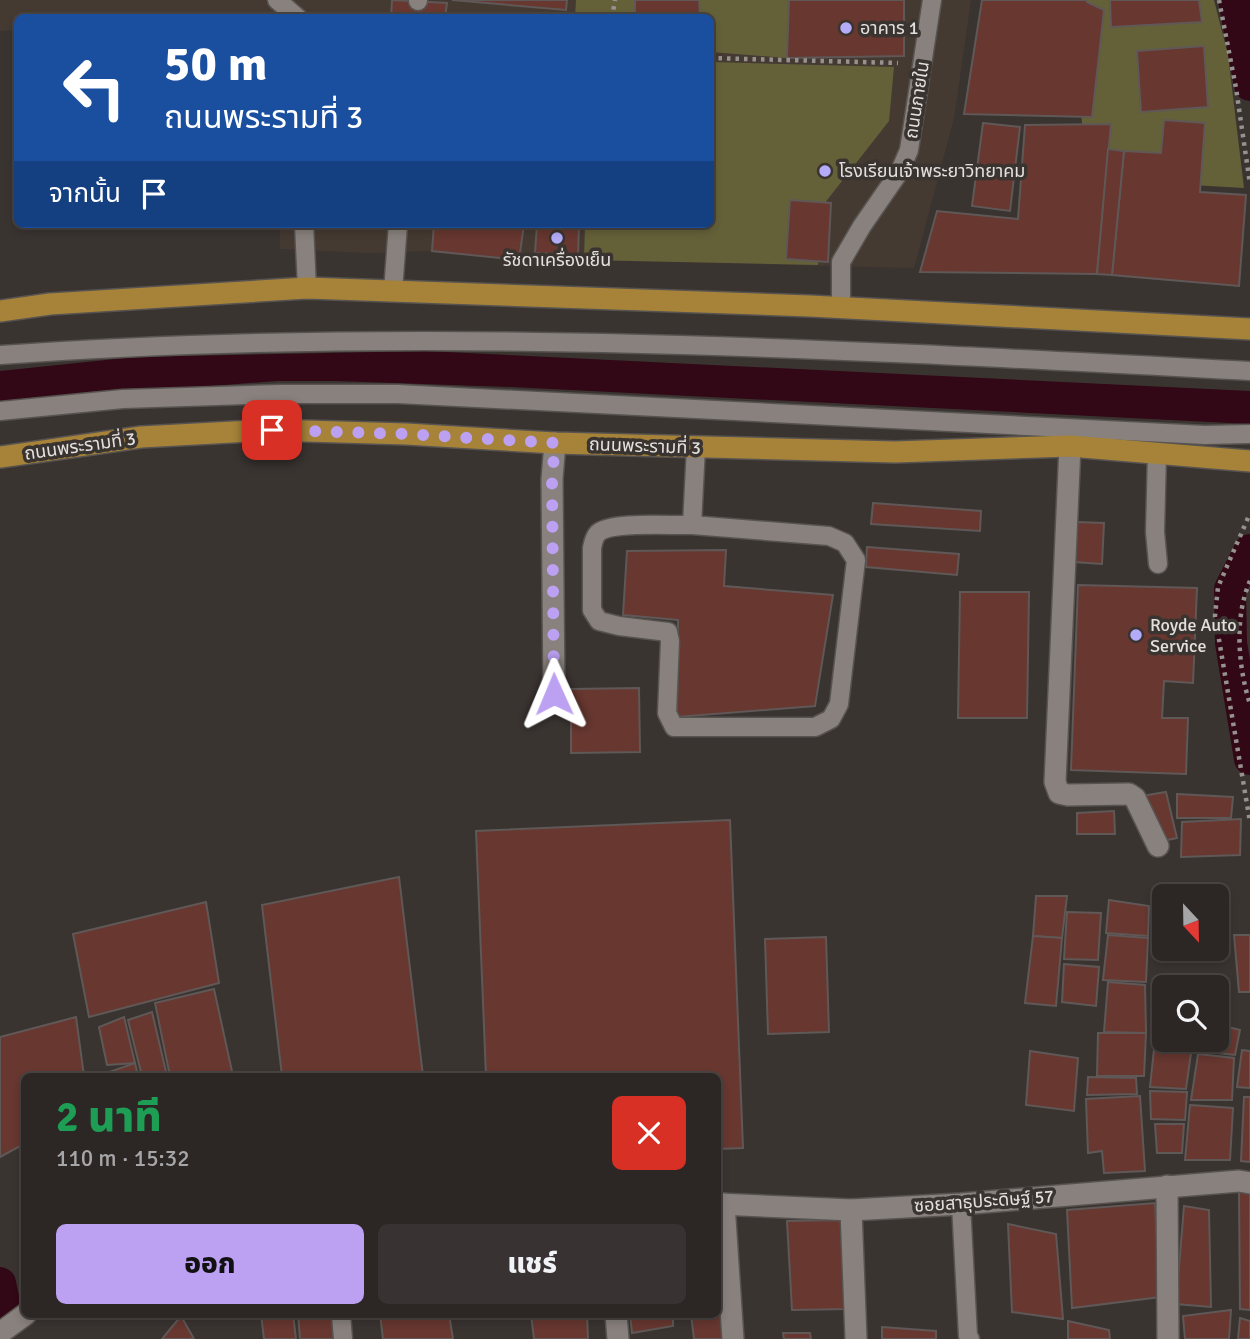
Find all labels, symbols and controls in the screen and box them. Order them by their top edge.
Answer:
place label: อาคาร 1 [860,17,918,39]
marker: อาคาร 1 [838,20,854,36]
text: 50 m [164,34,267,94]
icon: left [49,42,140,133]
street label: ถนนภายใน [900,60,934,140]
text: ถนนพระรามที่ 3 [164,98,363,137]
place label: โรงเรียนเจ้าพระยาวิทยาคม [839,160,1025,182]
marker: โรงเรียนเจ้าพระยาวิทยาคม [817,163,833,179]
icon: arrive [135,175,173,213]
text: จากนั้น [49,178,121,210]
marker: รัชดาเครื่องเย็น [549,230,565,246]
place label: รัชดาเครื่องเย็น [503,247,611,271]
pin [242,400,302,460]
icon: arrive [253,411,291,449]
street label: ถนนพระรามที่ 3 [23,425,137,465]
street label: ถนนพระรามที่ 3 [589,431,701,459]
place label: Royde Auto Service [1150,614,1237,657]
marker: Royde Auto Service [1128,627,1144,643]
position arrow [517,657,591,731]
north arrow [1152,884,1228,961]
map controls [1152,884,1229,1052]
button: search [1152,975,1229,1052]
text: 2 นาที [56,1092,162,1143]
button: close [612,1096,686,1170]
text: 110 m · 15:32 [56,1144,190,1173]
street label: ซอยสาธุประดิษฐ์ 57 [913,1185,1055,1217]
button: ออก [56,1224,364,1304]
button: แชร์ [378,1224,686,1304]

